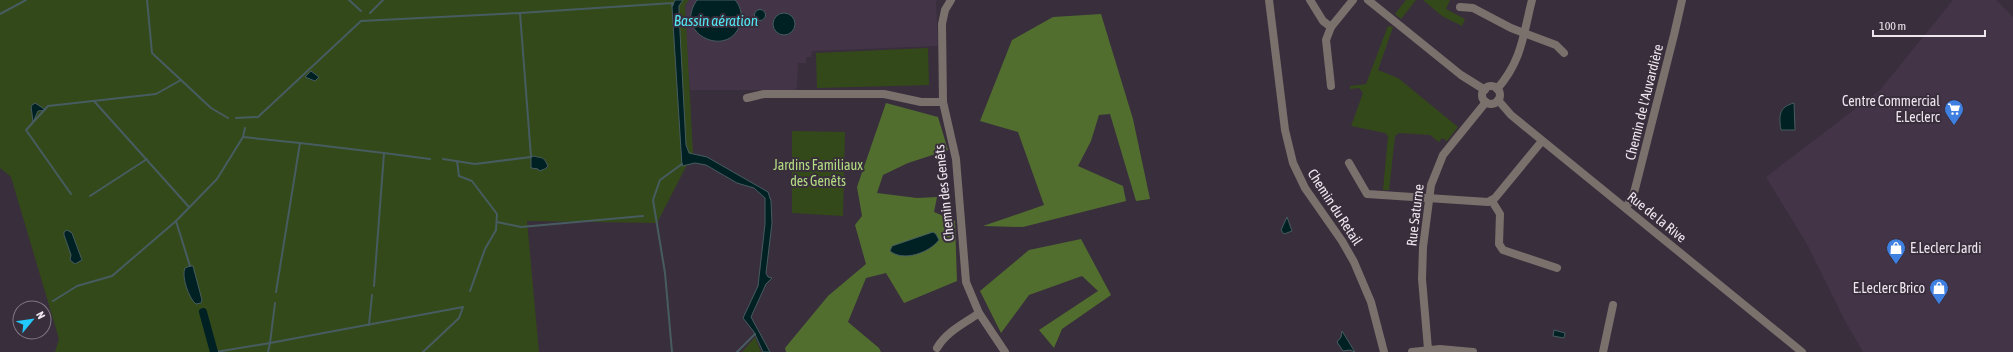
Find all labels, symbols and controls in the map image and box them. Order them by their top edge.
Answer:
water label: Bassin aération [674,12,758,29]
scale bar [1873,12,1985,38]
text: 100 m [1879,19,1906,33]
street label: Chemin de l'Auvardière [1622,42,1666,162]
place label: Centre Commercial E.Leclerc [1842,93,1941,125]
supermarket icon: Centre Commercial E.Leclerc [1943,98,1965,126]
street label: Chemin des Genêts [931,144,957,242]
park label: Jardins Familiaux des Genêts [773,157,863,189]
street label: Chemin du Retail [1304,166,1366,248]
street label: Rue Saturne [1403,183,1427,247]
street label: Rue de la Rive [1624,188,1690,246]
shop icon: E.Leclerc Jardi [1885,237,1907,265]
place label: E.Leclerc Jardi [1910,240,1981,256]
shop icon: E.Leclerc Brico [1928,277,1950,305]
place label: E.Leclerc Brico [1853,280,1925,296]
north arrow [12,300,52,340]
text: N [34,309,48,321]

